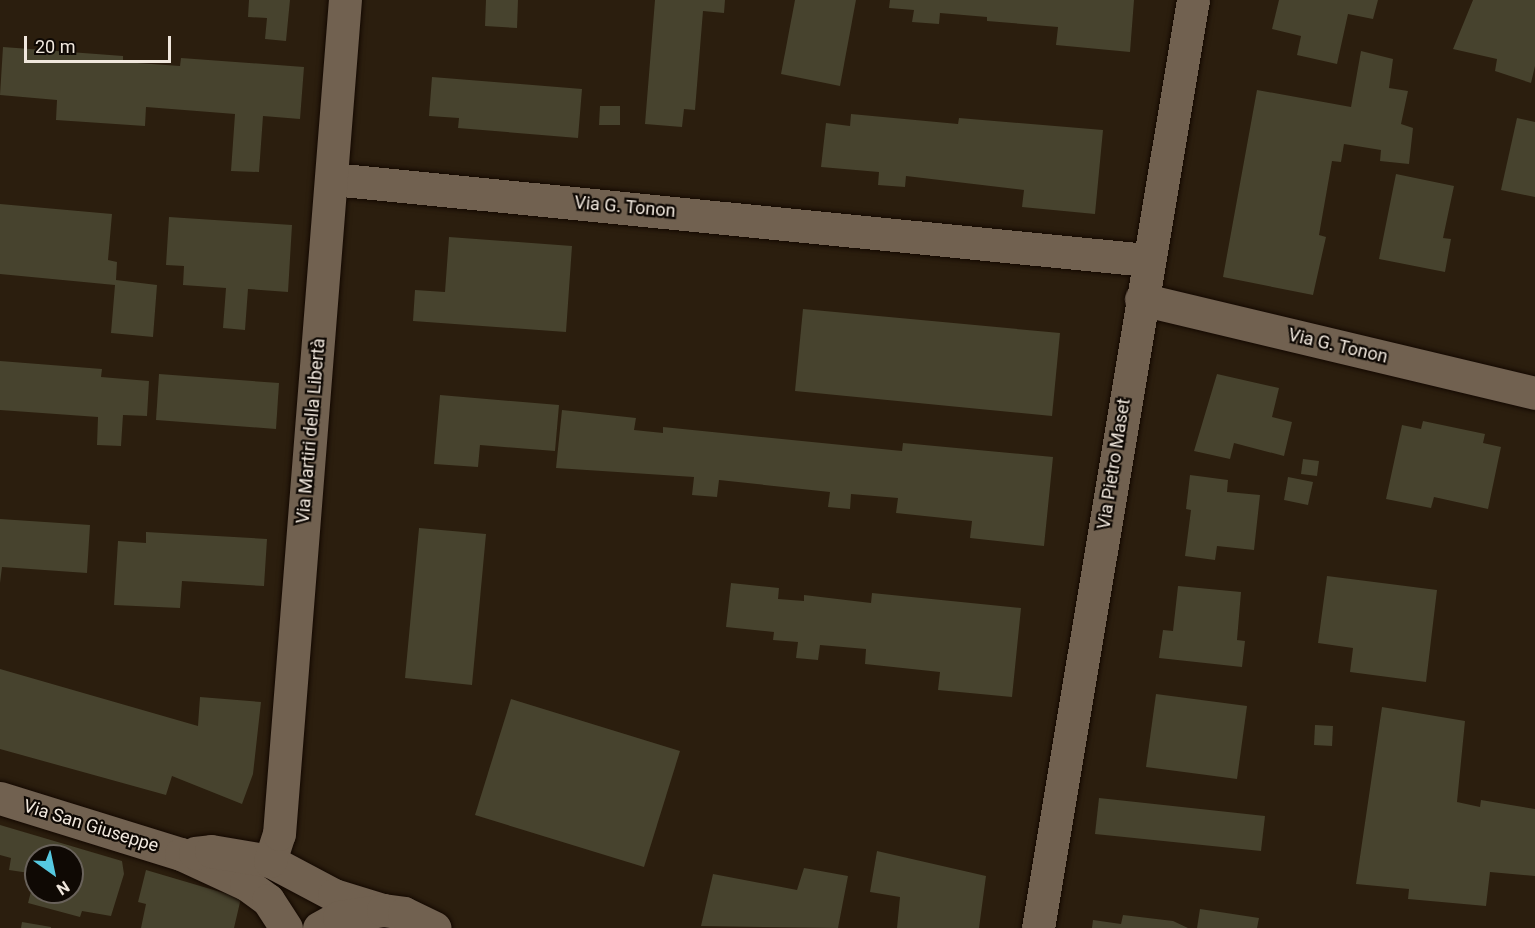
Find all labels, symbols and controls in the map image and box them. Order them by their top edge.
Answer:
scale bar [27,24,174,62]
text: 20 m [35,36,75,57]
street label: Via G. Tonon [573,192,677,222]
street label: Via G. Tonon [1286,324,1390,368]
street label: Via Martiri della Libertà [292,337,330,525]
street label: Via Pietro Maset [1093,397,1135,531]
street label: Via San Giuseppe [21,795,161,857]
north arrow [24,844,84,904]
text: N [53,877,73,899]

